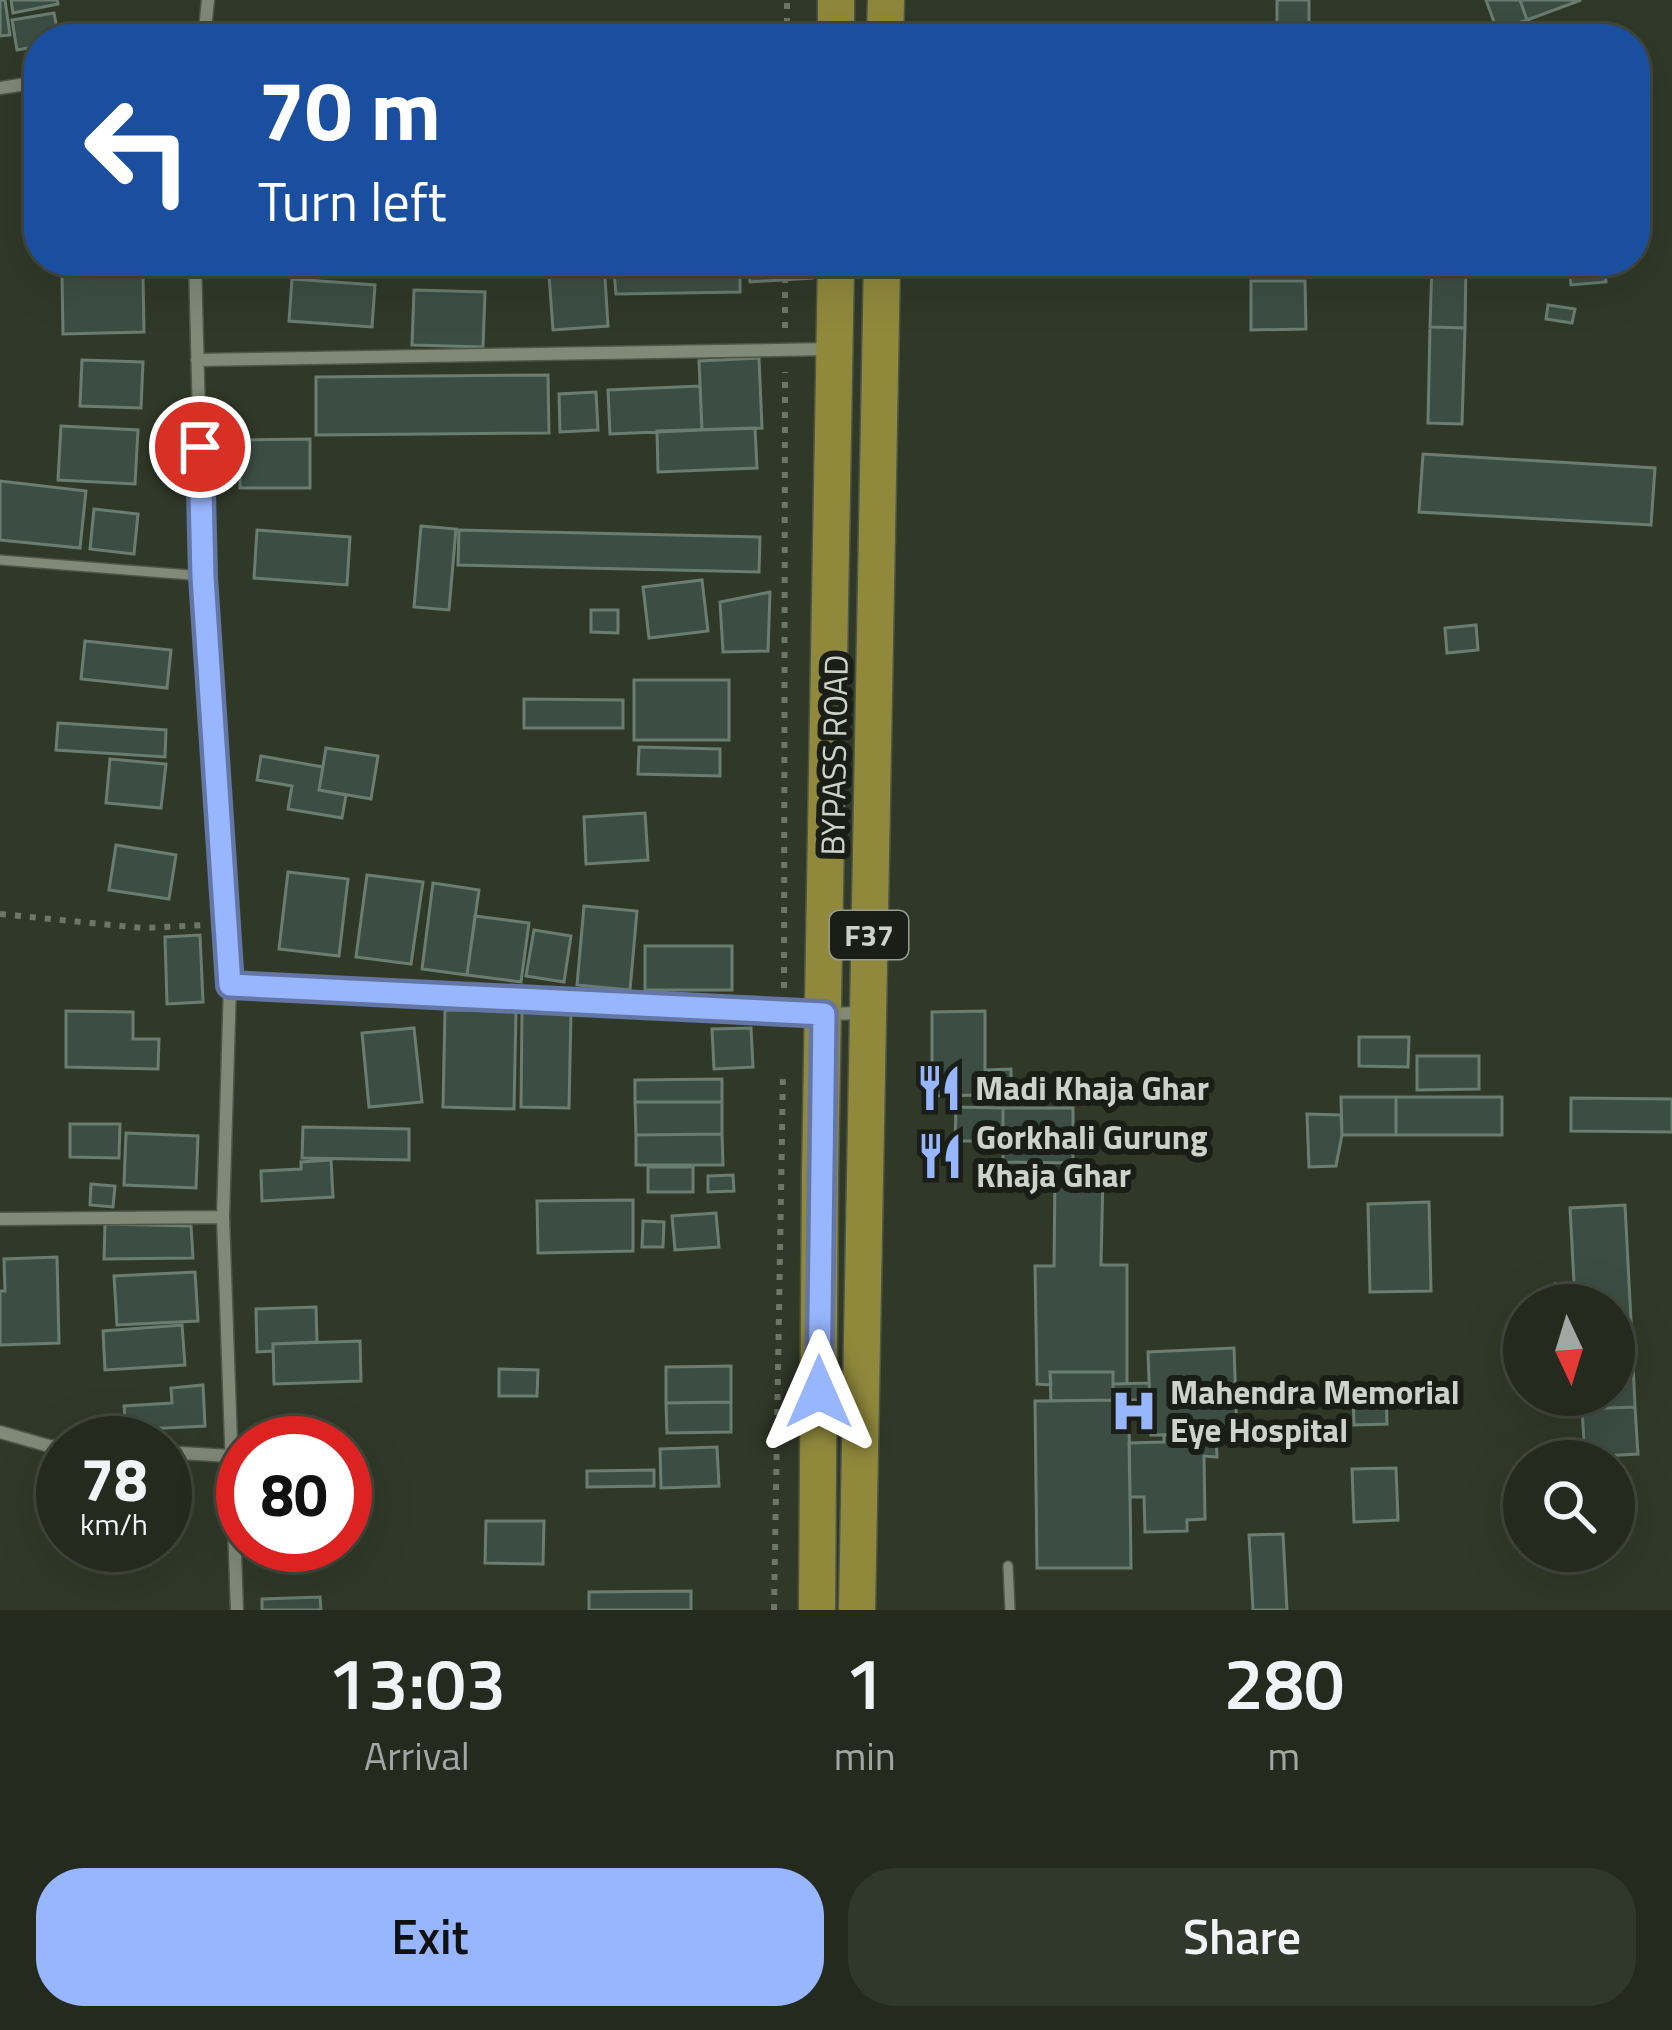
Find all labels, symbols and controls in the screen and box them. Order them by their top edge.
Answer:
text: 70 m [258,45,441,173]
icon: left [60,72,216,228]
text: Turn left [258,160,447,242]
pin [149,396,251,498]
icon: arrive [167,414,233,480]
street label: BYPASS ROAD [807,654,861,856]
road number: F37 [830,911,908,959]
restaurant icon: Madi Khaja Ghar [914,1063,964,1113]
place label: Madi Khaja Ghar [975,1063,1209,1113]
place label: Gorkhali Gurung Khaja Ghar [976,1112,1208,1200]
restaurant icon: Gorkhali Gurung Khaja Ghar [915,1131,965,1181]
north arrow [1503,1284,1635,1416]
map controls [1503,1284,1635,1572]
position arrow [756,1329,882,1455]
place label: Mahendra Memorial Eye Hospital [1170,1367,1460,1455]
hospital icon: Mahendra Memorial Eye Hospital [1109,1386,1159,1436]
speed limit sign: 80 [216,1416,372,1572]
text: 78 [80,1433,148,1524]
button: search [1503,1440,1635,1572]
text: km/h [80,1501,148,1547]
text: 13:03 [328,1627,506,1737]
text: 1 [845,1627,885,1737]
text: 280 [1223,1627,1344,1737]
text: Arrival [364,1726,470,1785]
text: min [834,1726,896,1785]
text: m [1268,1726,1300,1785]
button: Exit [36,1868,824,2006]
button: Share [848,1868,1636,2006]

